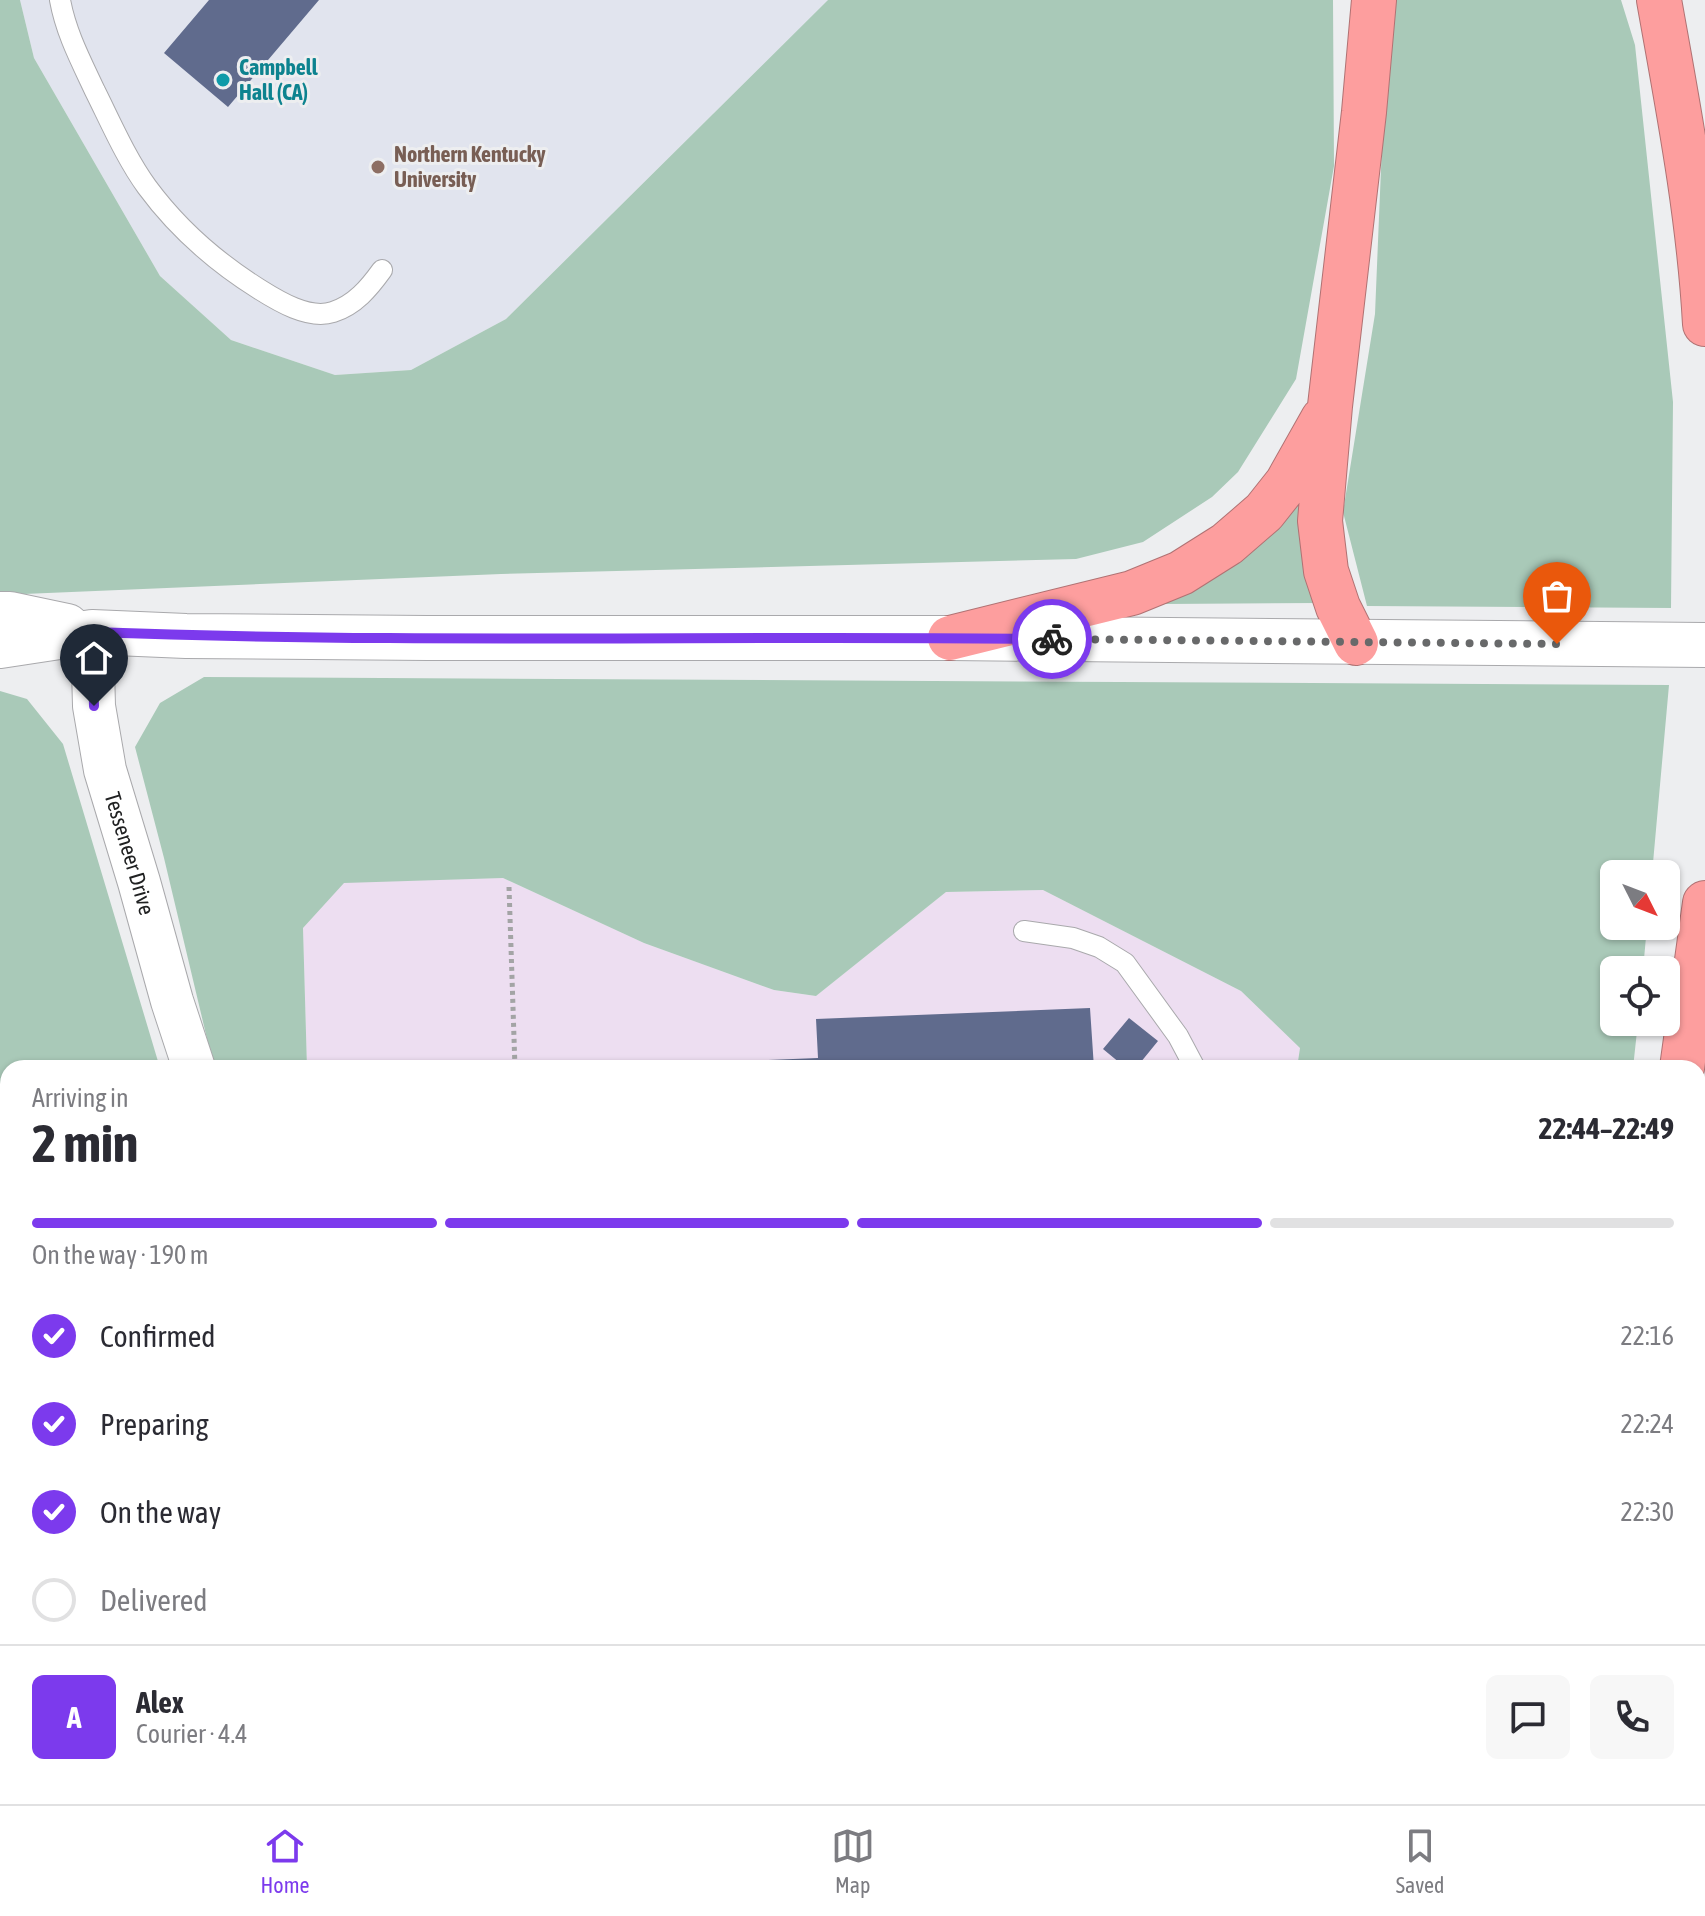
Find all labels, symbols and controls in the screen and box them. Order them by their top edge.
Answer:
place label: Campbell Hall (CA) [239,54,319,105]
marker: Campbell Hall (CA) [214,71,232,89]
place label: Northern Kentucky University [394,141,546,192]
marker: Northern Kentucky University [369,158,387,176]
pin [1523,562,1591,644]
icon: bag [1535,574,1579,618]
courier [1012,599,1092,679]
icon: bike [1030,617,1074,661]
pin [60,624,128,706]
icon: home [72,636,116,680]
street label: Tesseneer Drive [99,789,160,918]
north arrow [1600,860,1680,940]
map controls [1600,860,1680,1036]
button: locate [1600,956,1680,1036]
text: Arriving in [32,1083,129,1113]
text: 22:44–22:49 [1539,1111,1674,1145]
text: 2 min [32,1113,138,1173]
text: On the way · 190 m [32,1240,209,1270]
icon: check [32,1314,76,1358]
text: Confirmed [100,1319,215,1353]
text: 22:16 [1620,1321,1674,1351]
icon: check [32,1402,76,1446]
text: Preparing [100,1407,209,1441]
text: 22:24 [1620,1409,1674,1439]
icon: check [32,1490,76,1534]
text: On the way [100,1495,221,1529]
text: 22:30 [1620,1497,1674,1527]
text: Delivered [100,1583,208,1617]
button: chat [1486,1675,1570,1759]
button: phone [1590,1675,1674,1759]
text: Alex [136,1685,184,1719]
text: A [67,1700,81,1734]
text: Courier · 4.4 [136,1719,247,1749]
tab: Home [261,1824,310,1898]
tab: Map [831,1824,875,1898]
tab: Saved [1396,1824,1444,1898]

